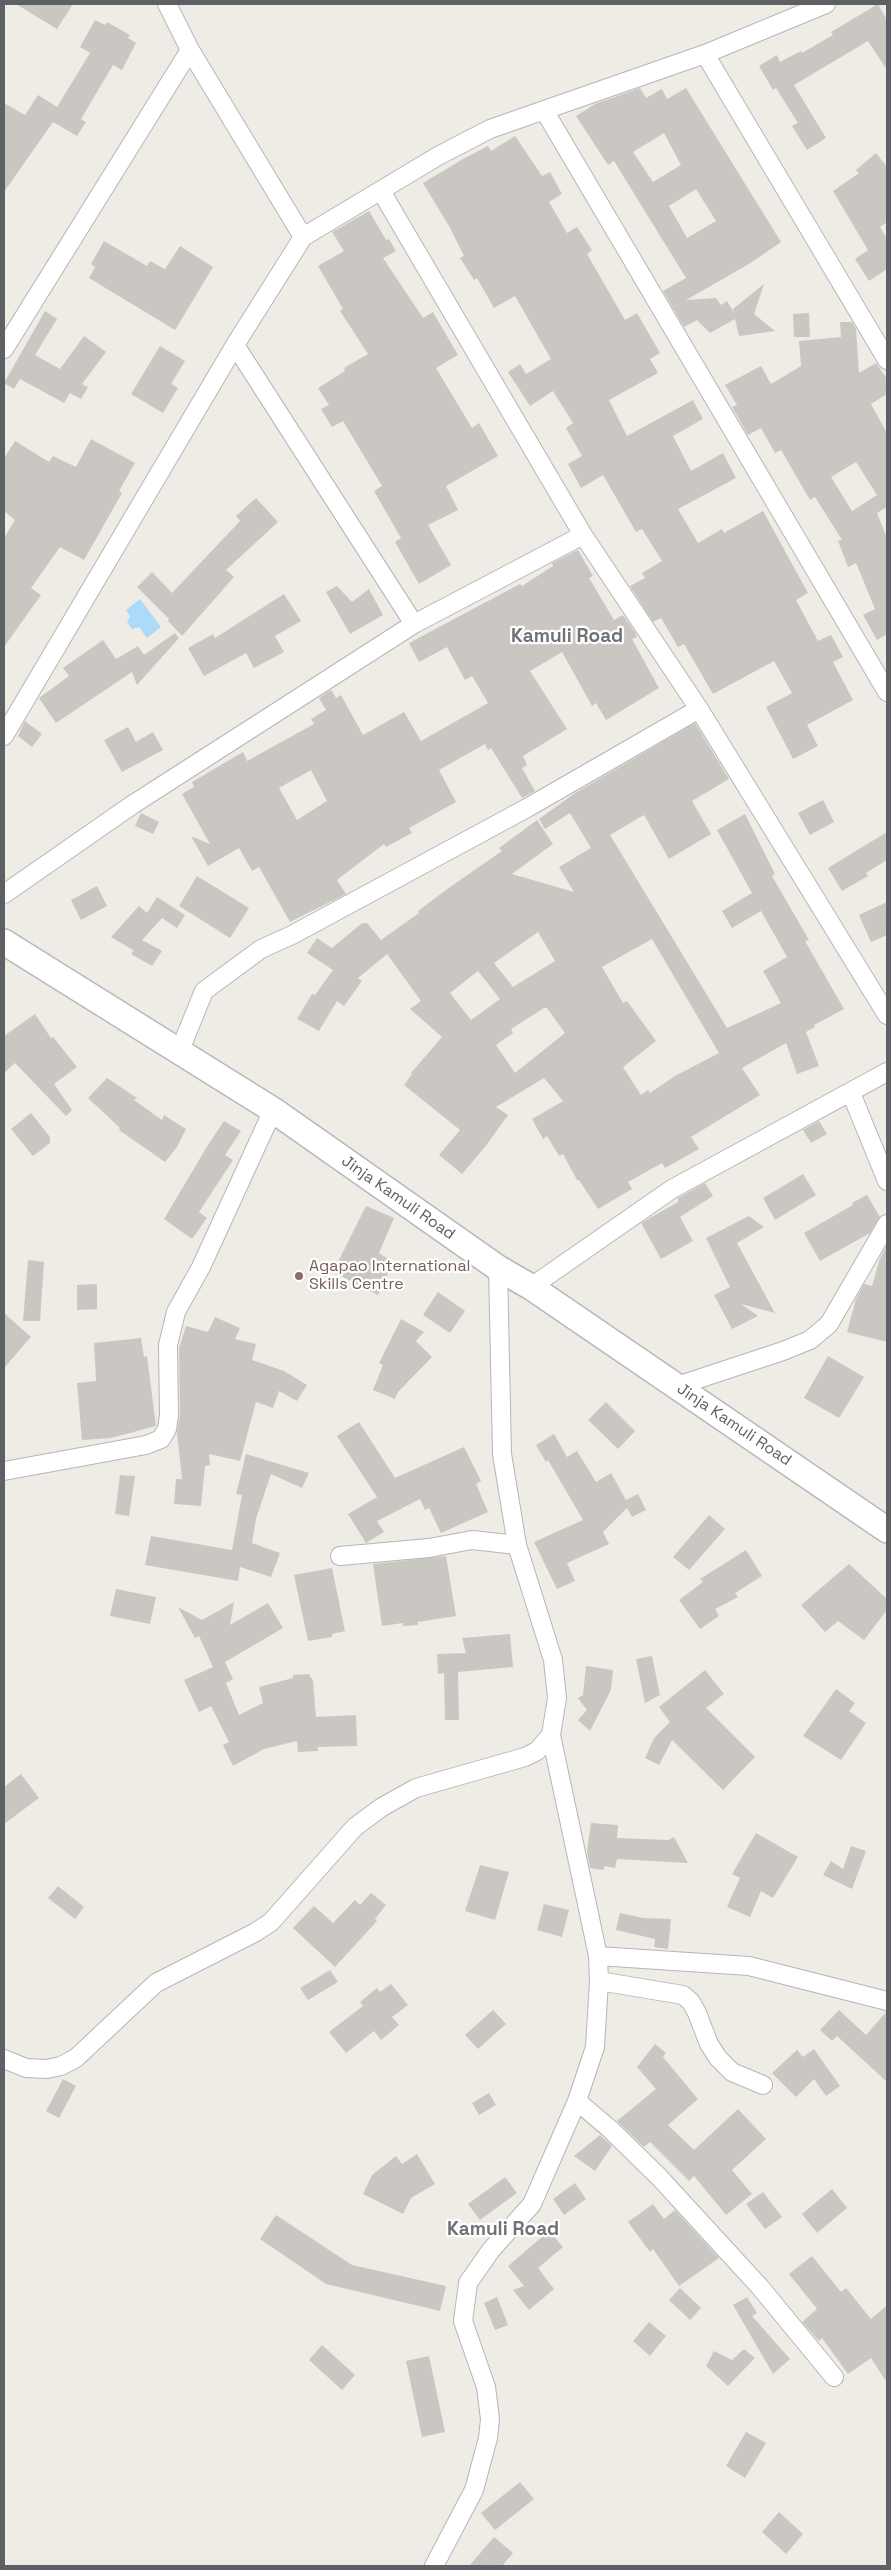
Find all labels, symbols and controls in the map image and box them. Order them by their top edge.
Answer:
district label: Kamuli Road [511,626,623,648]
street label: Jinja Kamuli Road [338,1152,458,1244]
place label: Agapao International Skills Centre [309,1257,470,1295]
marker: Agapao International Skills Centre [293,1270,305,1282]
street label: Jinja Kamuli Road [673,1380,795,1470]
district label: Kamuli Road [447,2219,559,2241]

